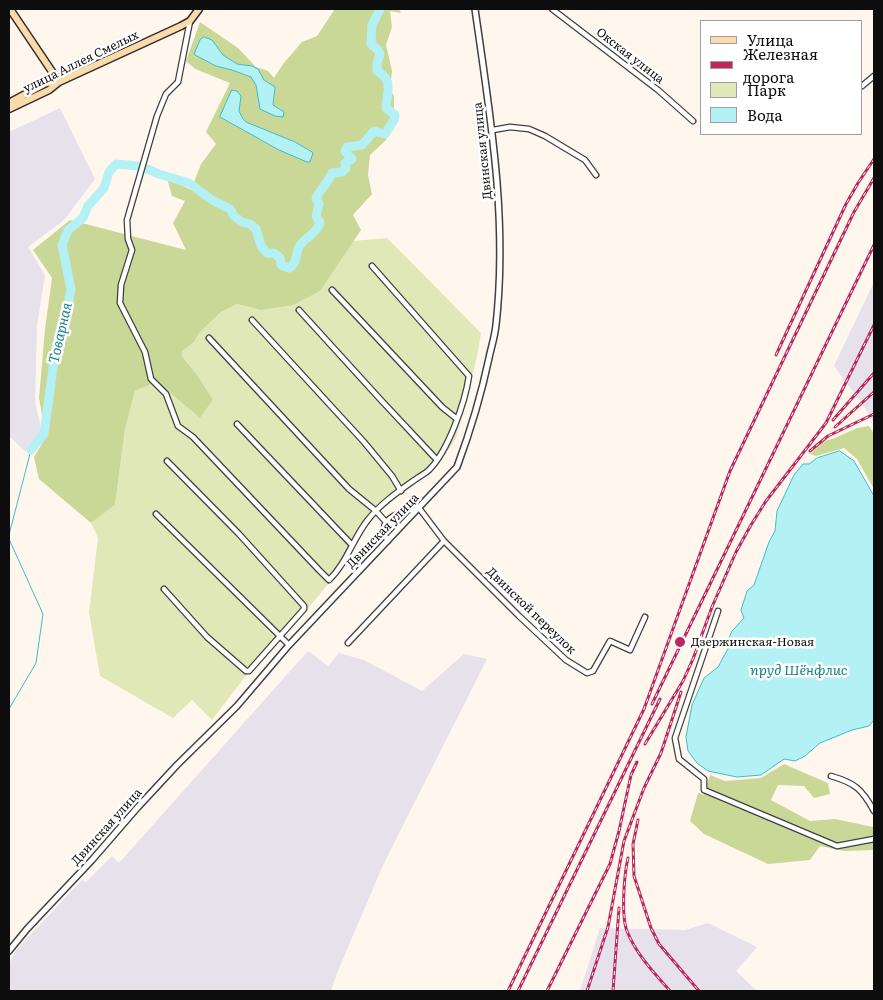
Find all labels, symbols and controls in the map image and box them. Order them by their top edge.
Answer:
legend [700,20,863,135]
street label: Окская улица [593,25,667,87]
street label: улица Аллея Смелых [21,28,141,96]
text: Улица [747,28,794,51]
text: Железная дорога [743,42,818,88]
text: Парк [747,78,786,101]
street label: Двинская улица [471,102,495,200]
text: Вода [747,103,783,126]
water label: Товарная [46,301,76,365]
street label: Двинская улица [344,491,422,571]
street label: Двинской переулок [483,565,579,657]
marker: Дзержинская-Новая [673,635,687,649]
place label: Дзержинская-Новая [691,635,814,649]
water label: пруд Шёнфлис [750,663,848,679]
street label: Двинская улица [69,786,145,868]

